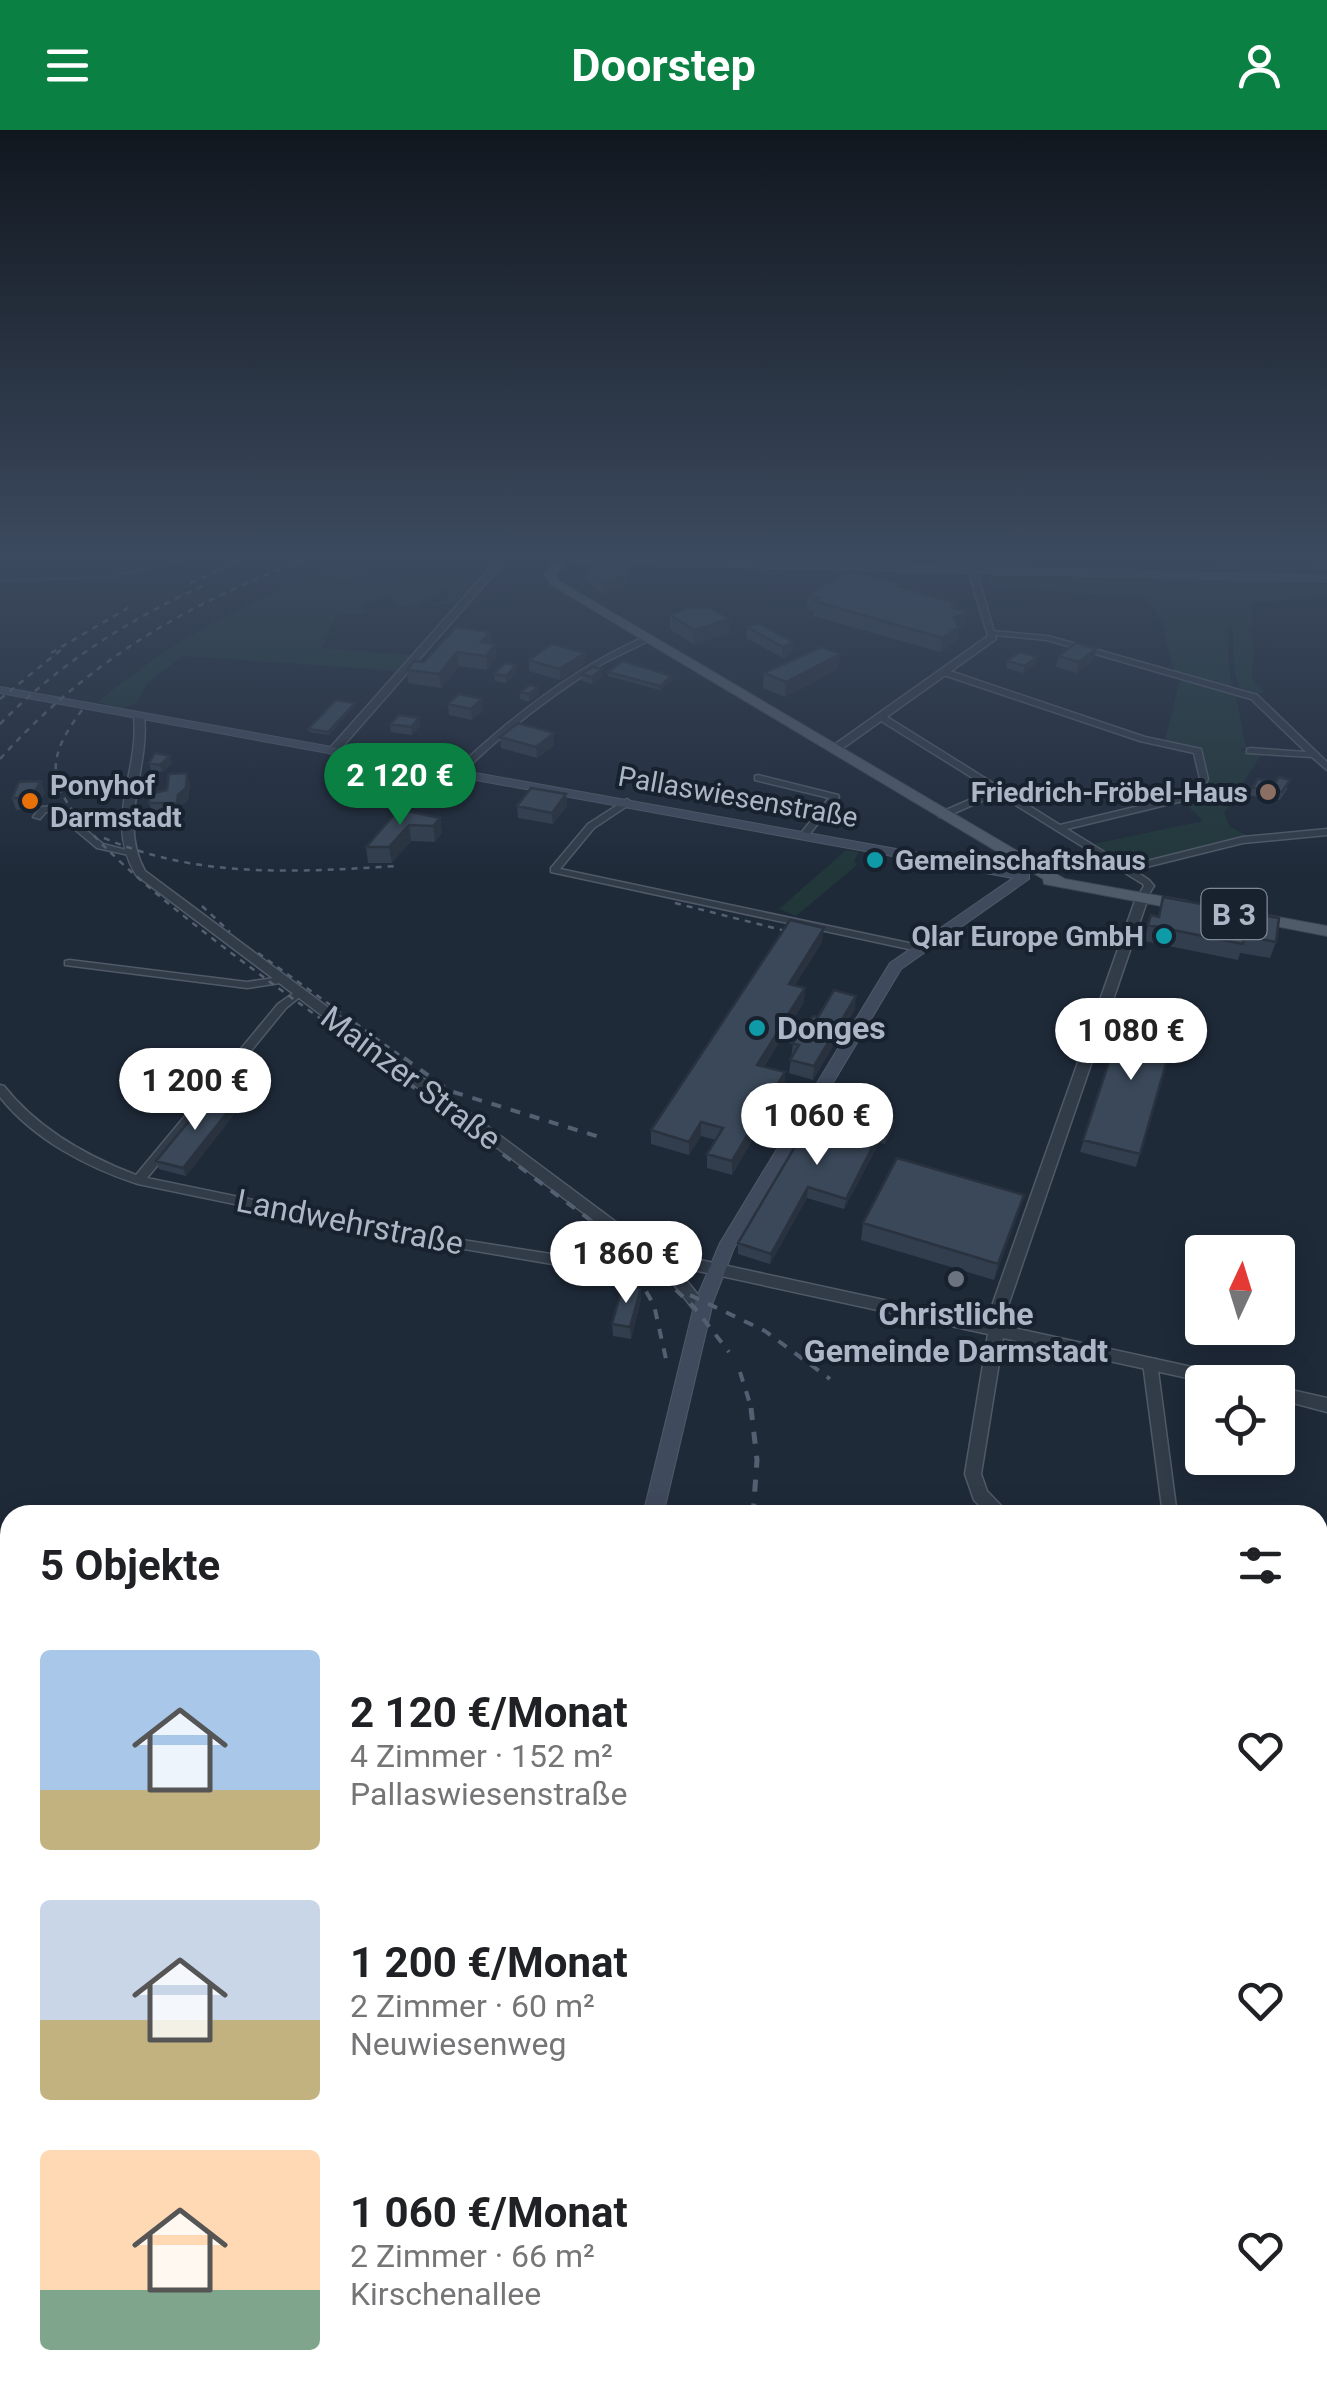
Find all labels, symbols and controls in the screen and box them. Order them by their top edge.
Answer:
icon: menu [40,38,95,93]
icon: person [1232,38,1287,93]
text: Doorstep [571,39,756,92]
pin: 2 120 € [308,743,492,828]
text: 2 120 € [346,756,454,794]
street label: Pallaswiesenstraße [616,760,860,834]
place label: Ponyhof Darmstadt [50,769,182,834]
place label: Friedrich-Fröbel-Haus [971,776,1248,809]
marker: Friedrich-Fröbel-Haus [1257,781,1279,803]
marker: Ponyhof Darmstadt [19,790,41,812]
place label: Gemeinschaftshaus [895,844,1146,877]
marker: Gemeinschaftshaus [864,849,886,871]
road number: B 3 [1202,889,1266,939]
place label: Qlar Europe GmbH [912,920,1144,953]
marker: Qlar Europe GmbH [1153,925,1175,947]
street label: Mainzer Straße [314,998,508,1158]
pin: 1 080 € [1039,998,1223,1083]
place label: Donges [777,1009,886,1047]
text: 1 080 € [1077,1011,1185,1049]
marker: Donges [746,1017,768,1039]
pin: 1 200 € [103,1048,287,1133]
text: 1 200 € [141,1061,249,1099]
pin: 1 060 € [725,1083,909,1168]
text: 1 060 € [763,1096,871,1134]
street label: Landwehrstraße [233,1181,467,1263]
pin: 1 860 € [534,1221,718,1306]
text: 1 860 € [572,1234,680,1272]
north arrow [1185,1235,1295,1345]
map controls [1185,1235,1295,1475]
marker: Christliche Gemeinde Darmstadt [945,1268,967,1290]
place label: Christliche Gemeinde Darmstadt [804,1295,1108,1370]
button: locate [1185,1365,1295,1475]
icon: filters [1233,1538,1288,1593]
text: 5 Objekte [40,1541,220,1590]
text: 2 120 €/Monat [350,1688,628,1737]
icon: home [120,1690,240,1810]
icon: heart [1233,1723,1288,1778]
text: 4 Zimmer · 152 m² [350,1737,613,1775]
text: Pallaswiesenstraße [350,1775,627,1813]
text: 1 200 €/Monat [350,1938,628,1987]
icon: home [120,1940,240,2060]
icon: heart [1233,1973,1288,2028]
text: 2 Zimmer · 60 m² [350,1987,595,2025]
text: Neuwiesenweg [350,2025,566,2063]
text: 1 060 €/Monat [350,2188,628,2237]
icon: home [120,2190,240,2310]
icon: heart [1233,2223,1288,2278]
text: 2 Zimmer · 66 m² [350,2237,595,2275]
text: Kirschenallee [350,2275,541,2313]

